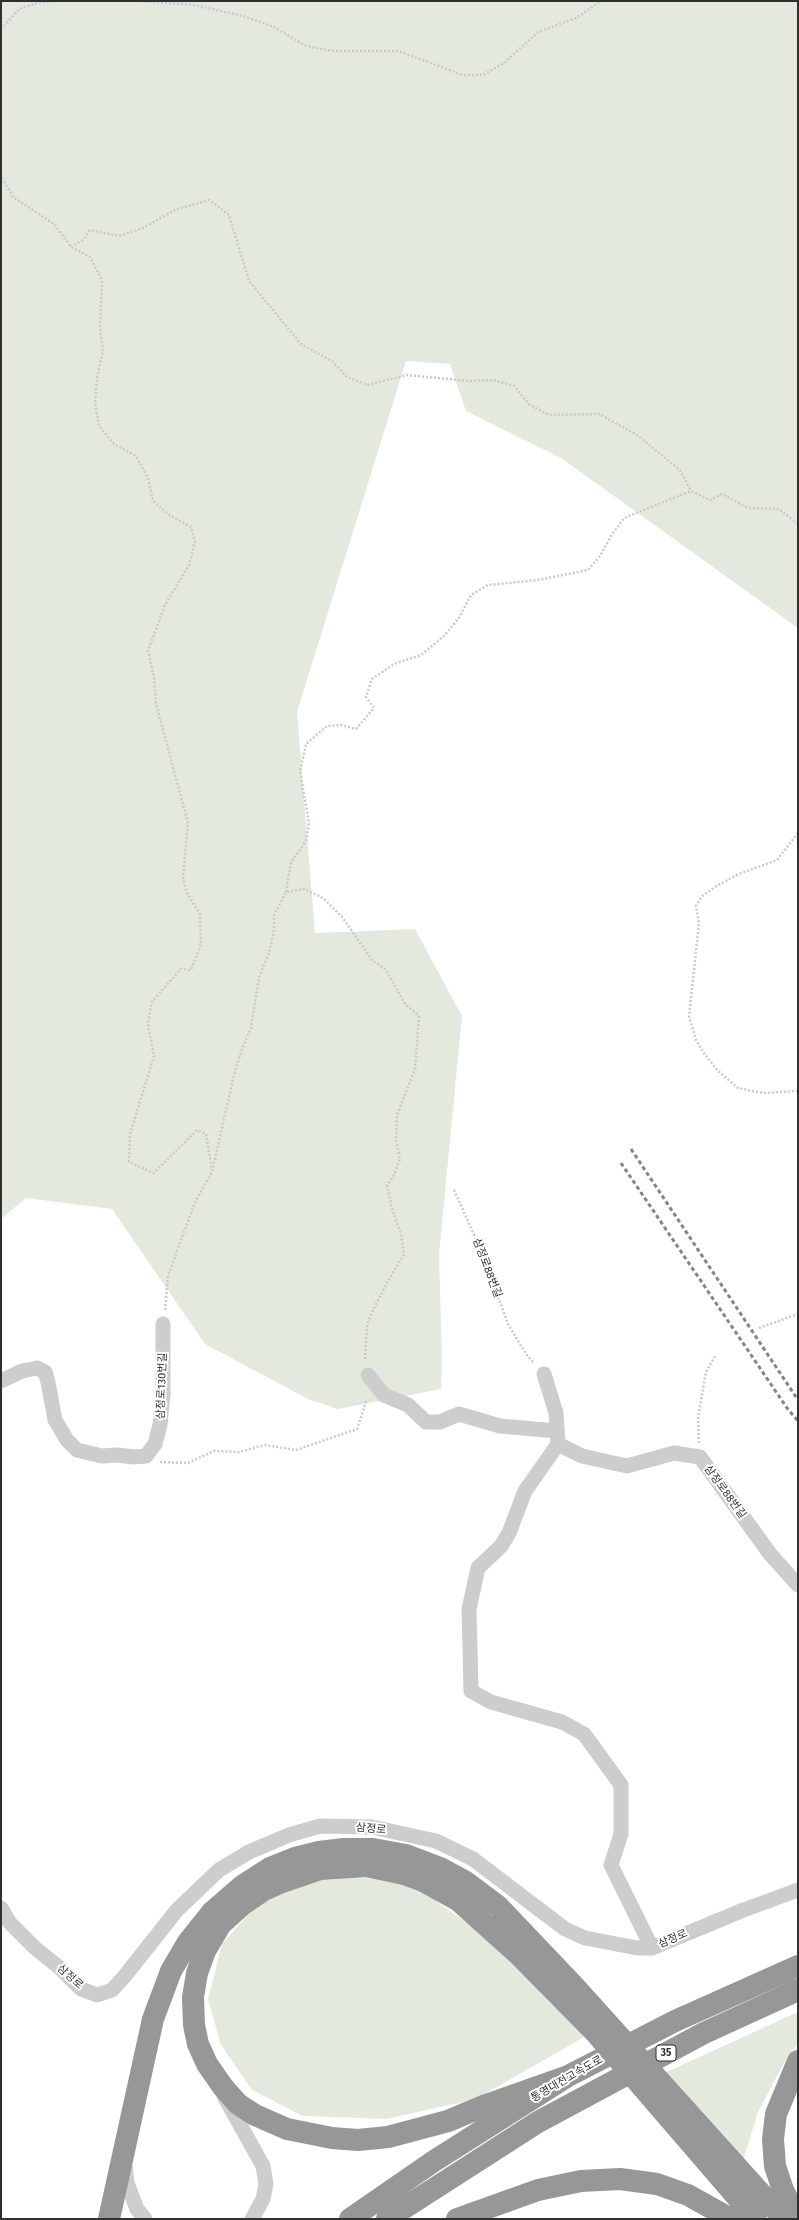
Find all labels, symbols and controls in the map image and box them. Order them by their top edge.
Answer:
street label: 삼정로88번길 [470,1236,504,1300]
street label: 삼정로130번길 [154,1352,170,1420]
street label: 삼정로88번길 [701,1463,749,1521]
street label: 삼정로 [355,1821,387,1837]
street label: 삼정로 [656,1927,690,1951]
street label: 삼정로 [54,1962,86,1992]
road number: 35 [656,2045,676,2061]
street label: 통영대전고속도로 [529,2053,605,2105]

